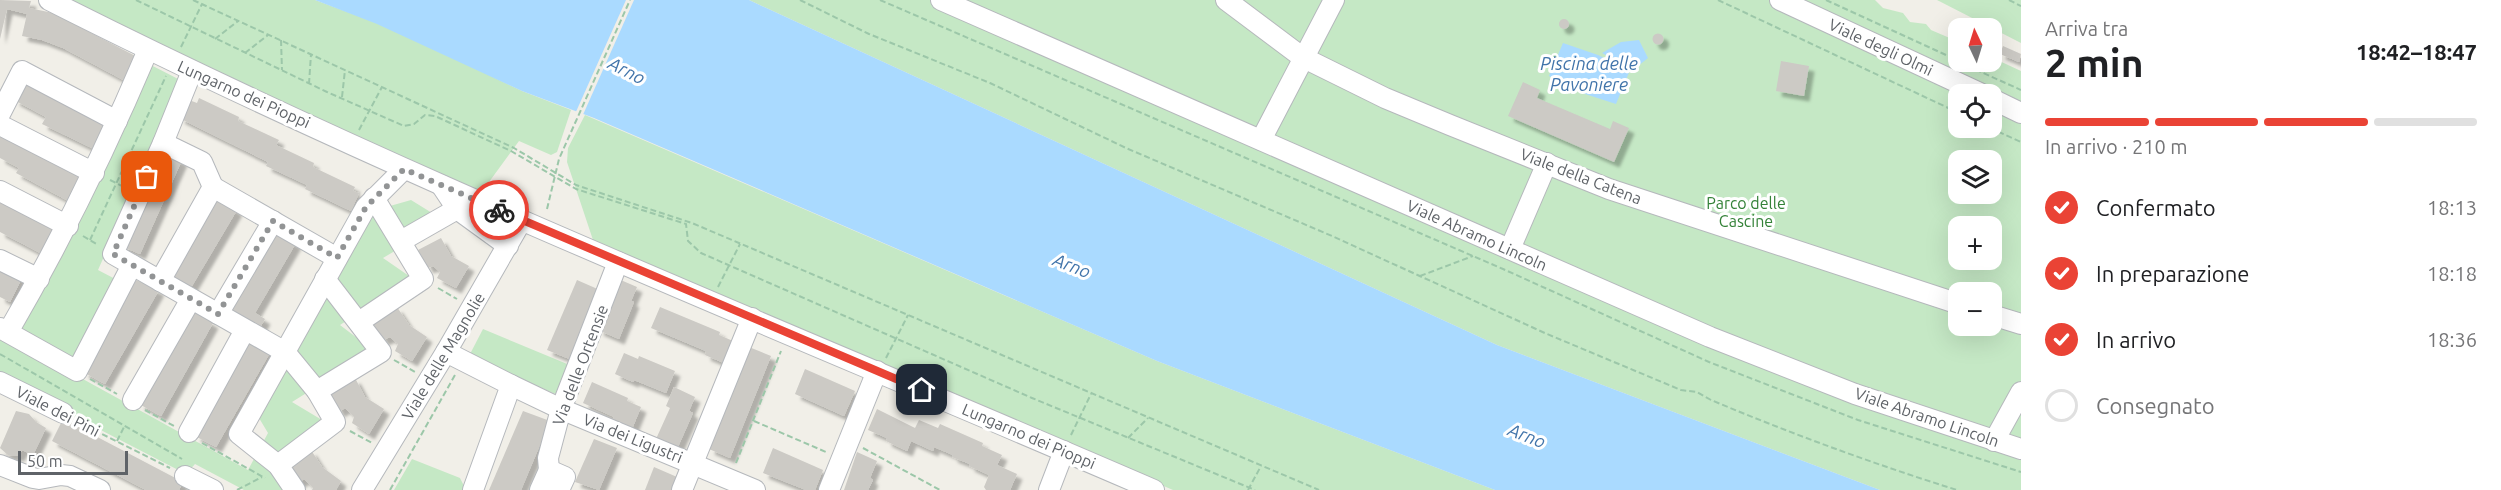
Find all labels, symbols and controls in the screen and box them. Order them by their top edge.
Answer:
street label: Viale degli Olmi [1826,15,1936,79]
text: Arriva tra [2045,17,2128,40]
north arrow [1948,18,2002,72]
map controls [1948,18,2002,336]
text: 18:42–18:47 [2356,39,2477,64]
text: 2 min [2045,41,2144,84]
water label: Arno [605,52,649,88]
water label: Piscina delle Pavoniere [1540,53,1638,94]
street label: Lungarno dei Pioppi [175,57,313,131]
button: locate [1948,84,2002,138]
text: In arrivo · 210 m [2045,135,2188,158]
street label: Viale della Catena [1518,145,1644,207]
button: layers [1948,150,2002,204]
pin [121,151,172,202]
icon: bag [130,160,163,193]
courier [469,180,529,240]
icon: check [2045,191,2078,224]
icon: bike [483,194,516,227]
park label: Parco delle Cascine [1706,194,1786,230]
text: Confermato [2096,195,2216,220]
street label: Viale Abramo Lincoln [1404,196,1550,274]
text: 18:13 [2427,196,2477,219]
button: + [1948,216,2002,270]
water label: Arno [1050,248,1094,281]
icon: check [2045,257,2078,290]
text: In preparazione [2096,261,2249,286]
text: 18:18 [2427,262,2477,285]
button: − [1948,282,2002,336]
street label: Viale delle Magnolie [398,289,488,423]
street label: Via delle Ortensie [549,302,611,428]
icon: check [2045,323,2078,356]
text: In arrivo [2096,327,2176,352]
text: 18:36 [2427,328,2477,351]
pin [896,364,947,415]
icon: home [905,373,938,406]
street label: Viale dei Pini [13,382,103,440]
street label: Viale Abramo Lincoln [1852,384,2002,450]
text: Consegnato [2096,393,2215,418]
street label: Lungarno dei Pioppi [960,400,1098,472]
street label: Via dei Ligustri [581,410,685,466]
water label: Arno [1505,418,1549,451]
scale bar [18,448,128,476]
text: 50 m [27,452,63,470]

